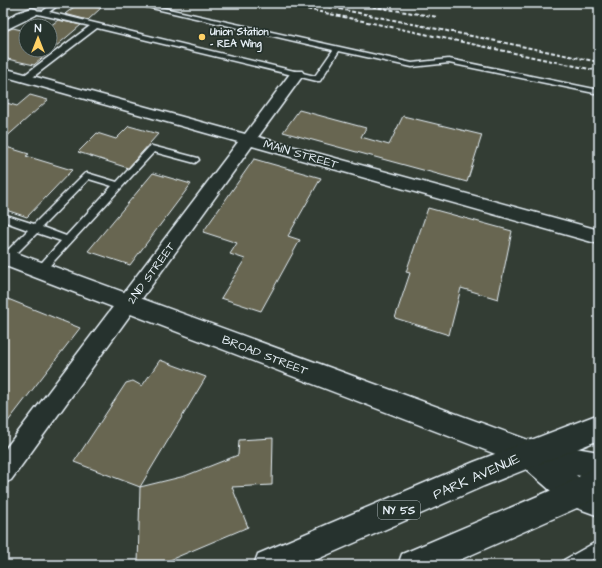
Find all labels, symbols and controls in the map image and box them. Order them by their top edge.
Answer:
north arrow [18,18,58,58]
text: N [35,21,42,36]
place label: Union Station - REA Wing [209,25,269,53]
marker: Union Station - REA Wing [197,32,207,42]
street label: MAIN STREET [261,136,341,173]
street label: 2ND STREET [123,239,180,308]
street label: BROAD STREET [219,331,311,380]
street label: PARK AVENUE [430,449,524,505]
road number: NY 5S [378,501,420,519]

